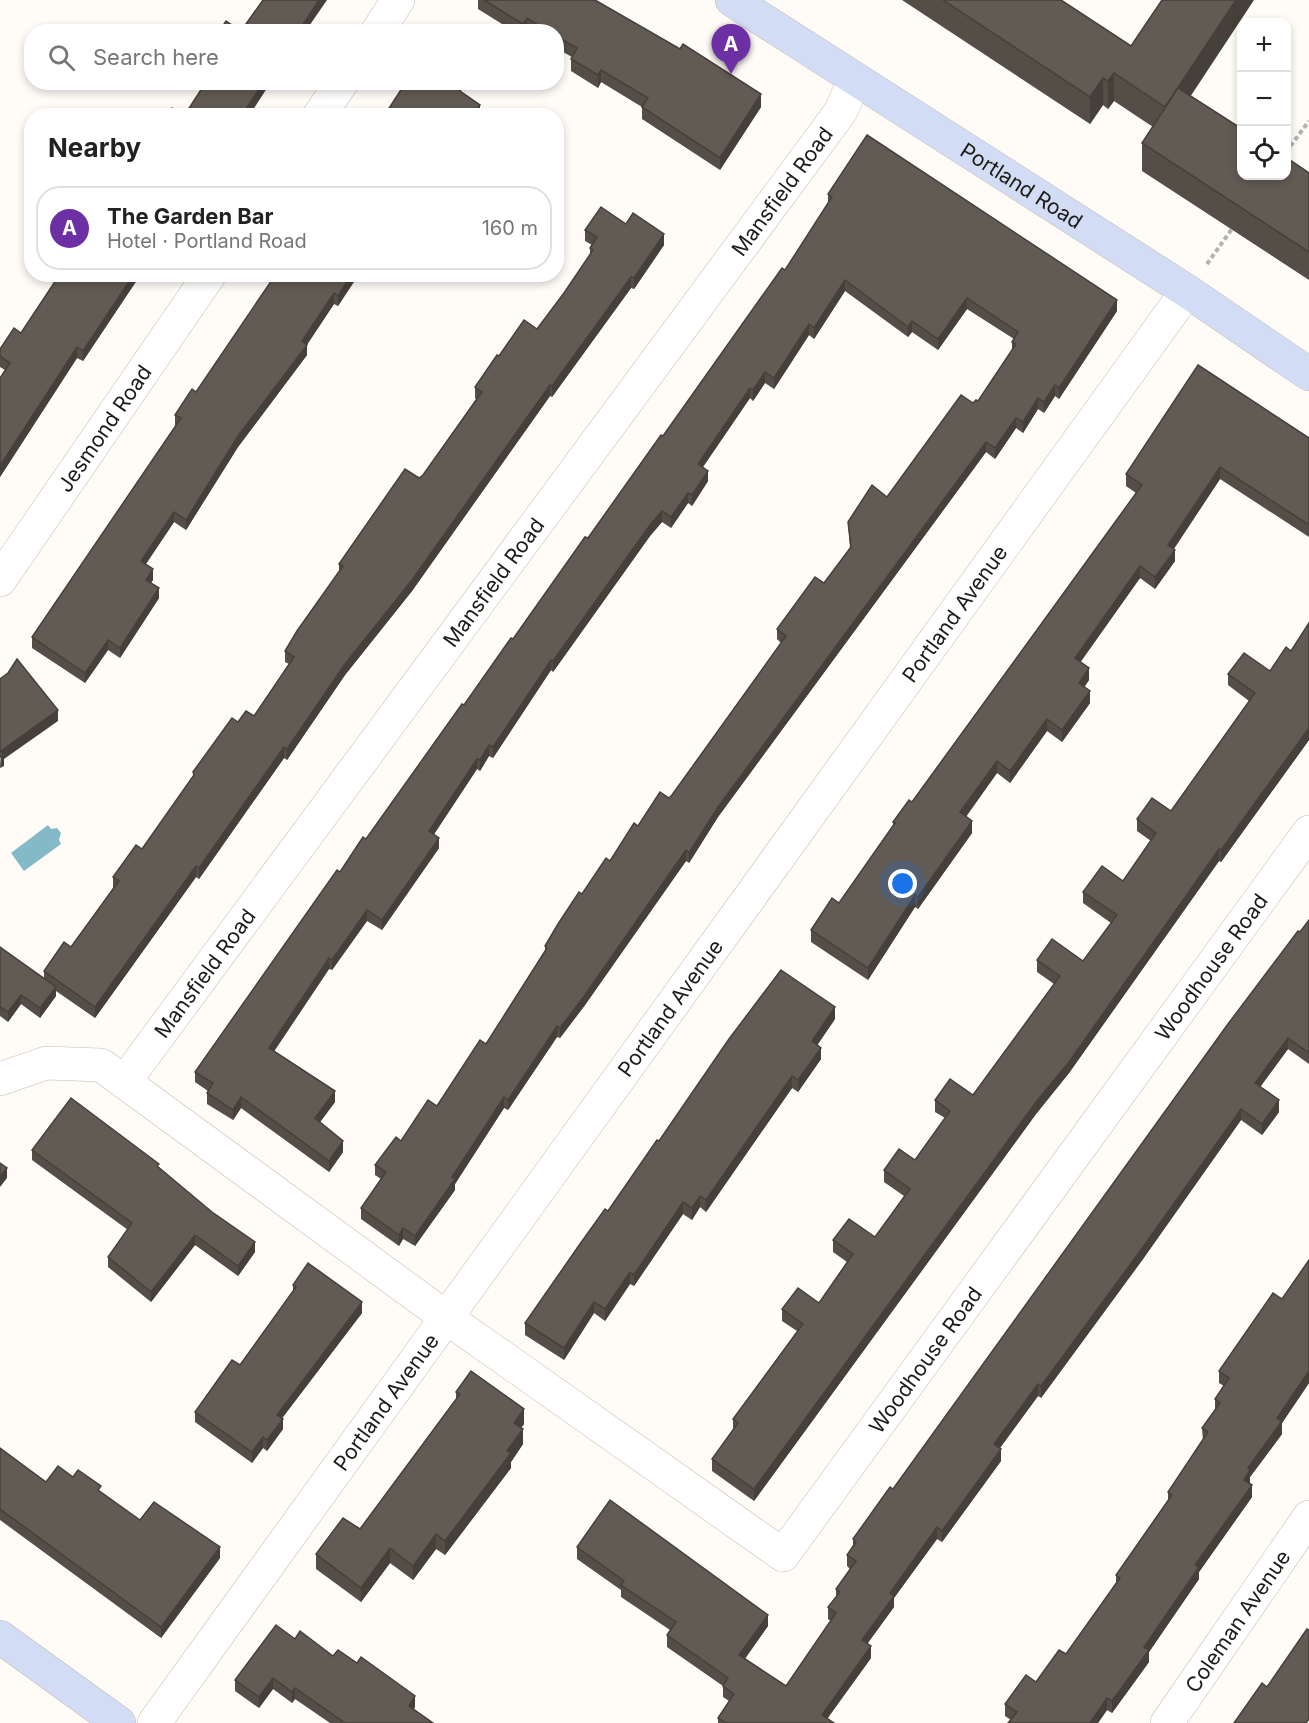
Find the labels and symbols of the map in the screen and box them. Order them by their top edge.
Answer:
pin: A [712,25,750,74]
street label: Mansfield Road [726,122,838,261]
street label: Portland Road [956,137,1087,234]
street label: Jesmond Road [52,360,156,496]
street label: Mansfield Road [437,513,549,652]
street label: Portland Avenue [897,540,1012,687]
your location [888,869,917,898]
street label: Woodhouse Road [1149,889,1273,1045]
street label: Mansfield Road [149,904,260,1043]
street label: Portland Avenue [612,934,728,1081]
street label: Woodhouse Road [863,1282,987,1438]
street label: Portland Avenue [328,1328,443,1475]
street label: Coleman Avenue [1180,1545,1295,1697]

